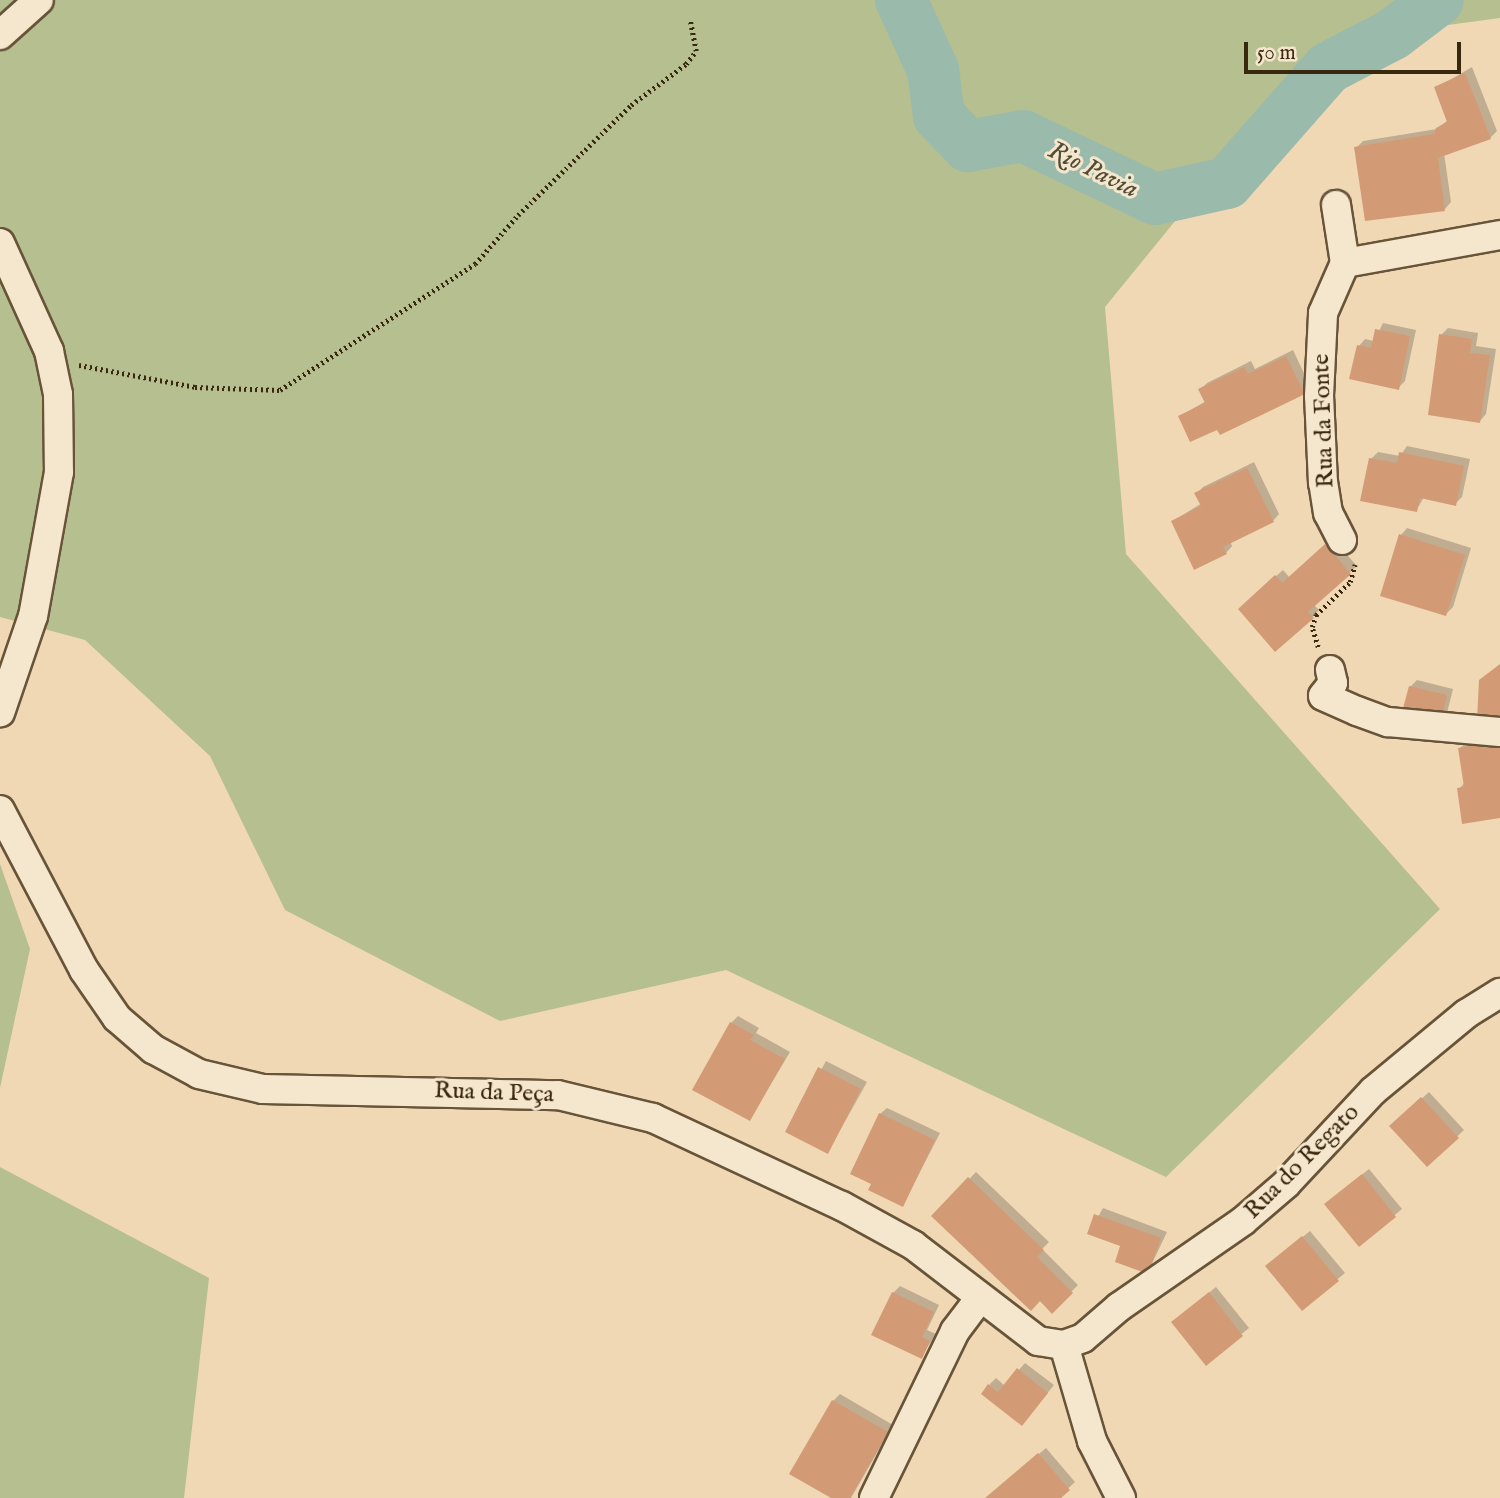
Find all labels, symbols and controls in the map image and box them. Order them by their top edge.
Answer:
scale bar [1248,28,1465,72]
text: 50 m [1257,40,1296,67]
water label: Rio Pavia [1043,135,1143,205]
street label: Rua da Fonte [1307,353,1341,489]
street label: Rua da Peça [434,1077,554,1109]
street label: Rua do Regato [1238,1098,1366,1226]

